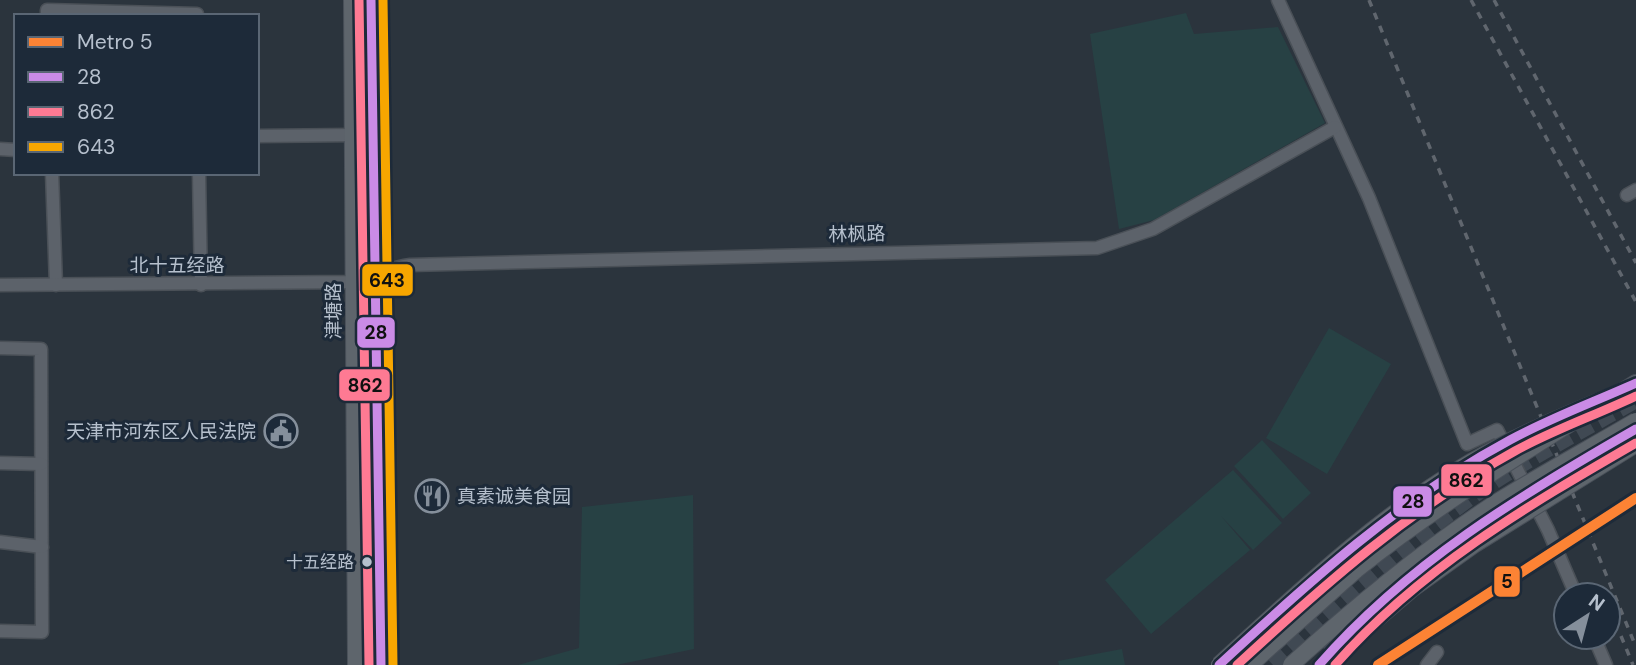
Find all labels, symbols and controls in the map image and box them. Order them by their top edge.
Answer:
legend [14,14,259,175]
text: Metro 5 [77,28,153,56]
text: 28 [77,63,102,91]
text: 862 [77,98,115,126]
text: 643 [77,133,115,161]
street label: 林枫路 [828,221,886,247]
street label: 北十五经路 [129,253,225,278]
line badge: 643 [361,263,414,297]
text: 643 [369,268,405,293]
street label: 津塘路 [321,282,346,340]
line badge: 28 [356,316,396,349]
text: 28 [365,320,387,345]
line badge: 862 [338,368,391,402]
text: 862 [348,373,382,398]
public building icon: 天津市河东区人民法院 [262,412,300,450]
place label: 天津市河东区人民法院 [66,419,256,444]
line badge: 862 [1440,463,1493,497]
text: 862 [1449,468,1483,493]
restaurant icon: 真素诚美食园 [413,477,451,515]
place label: 真素诚美食园 [457,484,571,509]
line badge: 28 [1392,485,1433,518]
text: 28 [1402,489,1424,514]
place label: 十五经路 [286,551,354,573]
marker: 十五经路 [360,555,374,569]
line badge: 5 [1493,565,1521,598]
text: 5 [1501,569,1513,594]
north arrow [1552,581,1622,651]
text: N [1584,588,1610,617]

